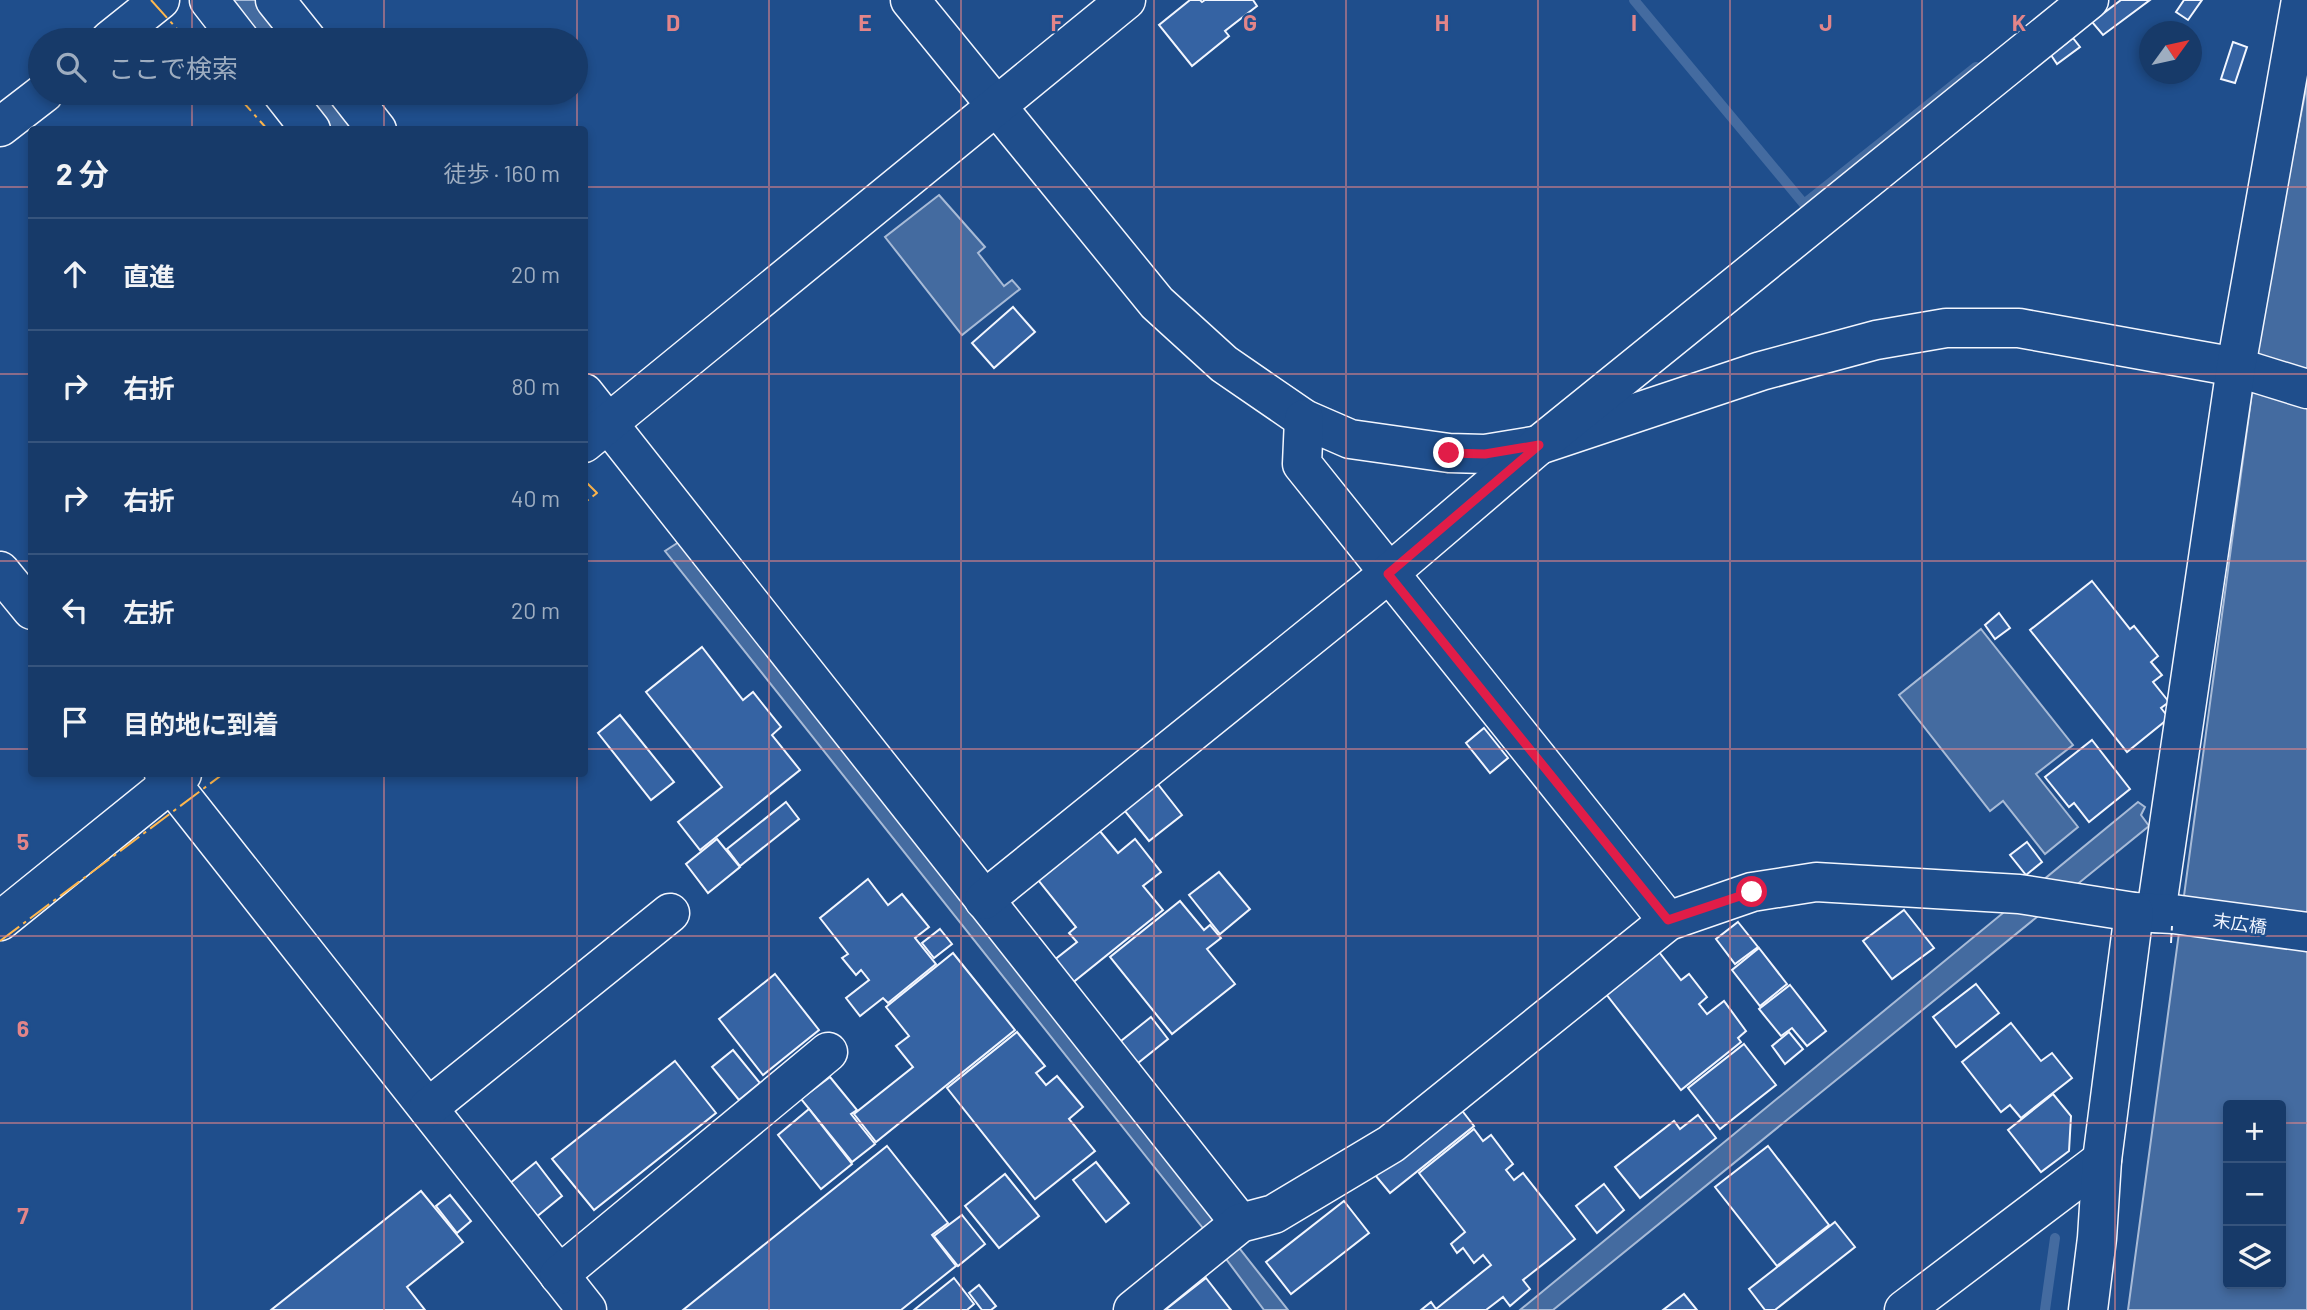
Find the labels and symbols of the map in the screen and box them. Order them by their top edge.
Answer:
text: D [666,8,680,36]
text: E [858,8,872,36]
text: F [1051,8,1064,36]
text: G [1243,8,1257,36]
text: H [1435,8,1449,36]
text: I [1631,8,1637,36]
text: J [1819,8,1833,36]
text: K [2012,8,2026,36]
north arrow [2139,21,2202,84]
route end [1433,437,1464,468]
text: 5 [17,827,29,855]
route start [1736,876,1767,907]
street label: 末広橋 [2212,908,2268,938]
text: 6 [17,1014,29,1042]
text: 7 [17,1201,29,1229]

